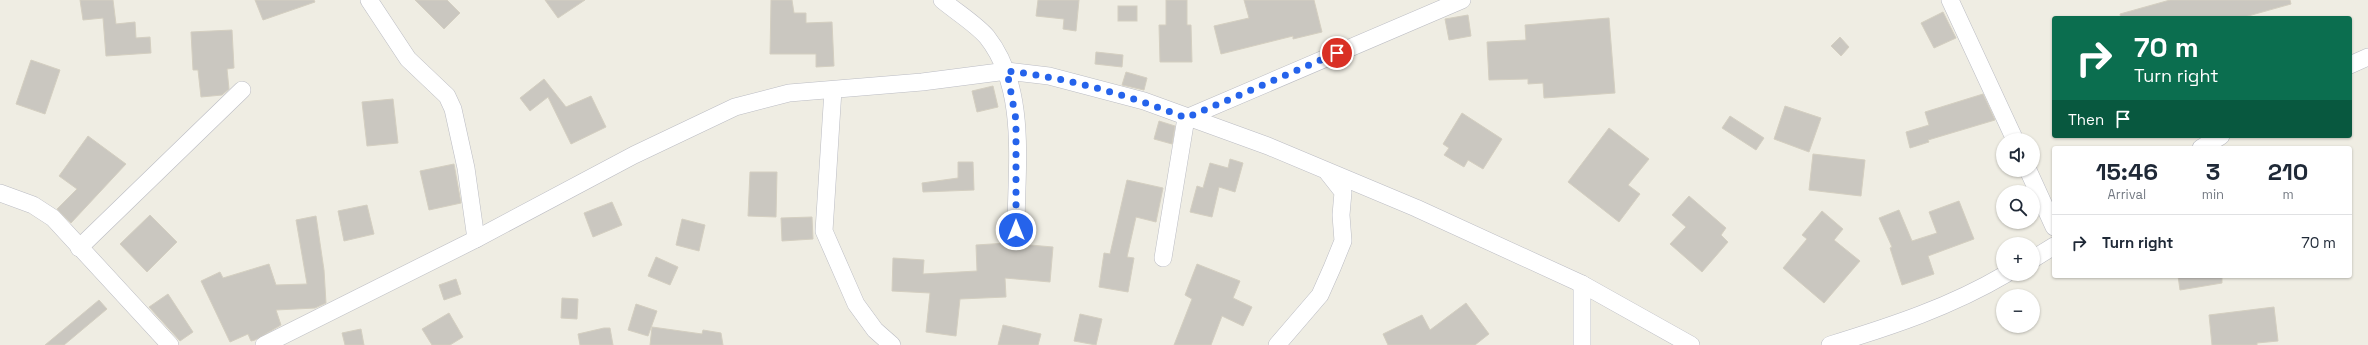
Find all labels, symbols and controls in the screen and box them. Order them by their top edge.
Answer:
text: 70 m [2134,29,2199,65]
icon: right [2068,32,2120,84]
pin [1320,36,1354,70]
icon: arrive [1326,42,1348,64]
text: Turn right [2134,64,2218,87]
icon: arrive [2112,108,2134,130]
text: Then [2068,110,2104,129]
map controls [1996,133,2040,333]
button: sound [1996,133,2040,177]
text: 15:46 [2096,156,2158,187]
text: 3 [2206,156,2220,187]
text: 210 [2268,156,2308,187]
button: search [1996,185,2040,229]
text: Arrival [2108,186,2146,203]
text: min [2202,186,2224,203]
text: m [2282,186,2294,203]
position arrow [995,209,1037,251]
icon: right [2068,232,2090,254]
text: Turn right [2102,233,2173,252]
text: 70 m [2301,233,2336,252]
button: + [1996,237,2040,281]
button: − [1996,289,2040,333]

